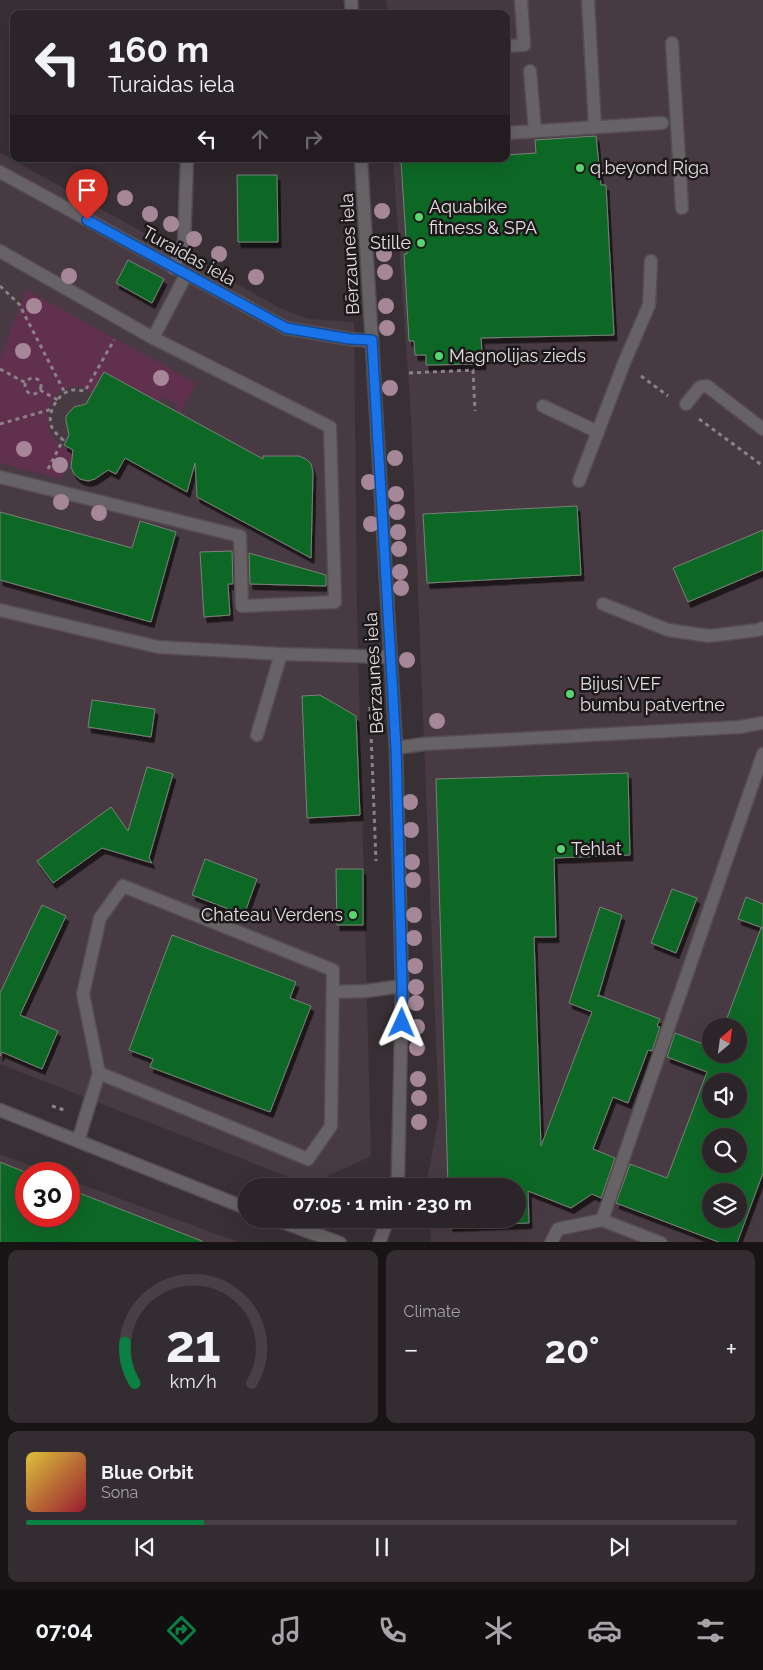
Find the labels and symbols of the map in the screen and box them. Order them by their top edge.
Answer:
place label: q.beyond Riga [590,157,709,178]
marker: q.beyond Riga [574,162,586,174]
pin [66,169,108,220]
street label: Bērzaunes iela [336,193,363,315]
place label: Aquabike fitness & SPA [429,196,537,238]
marker: Aquabike fitness & SPA [413,211,425,223]
street label: Turaidas iela [139,221,240,290]
place label: Stille [370,232,411,253]
marker: Stille [415,237,427,249]
place label: Magnolijas zieds [449,345,586,366]
marker: Magnolijas zieds [433,350,445,362]
street label: Bērzaunes iela [360,612,387,734]
place label: Bijusi VEF bumbu patvertne [580,673,725,715]
marker: Bijusi VEF bumbu patvertne [564,688,576,700]
place label: Tehlat [571,838,622,859]
marker: Tehlat [555,843,567,855]
place label: Chateau Verdens [201,904,343,925]
marker: Chateau Verdens [347,909,359,921]
position arrow [375,996,427,1048]
north arrow [702,1018,748,1062]
speed limit sign: 30 [15,1162,80,1227]

